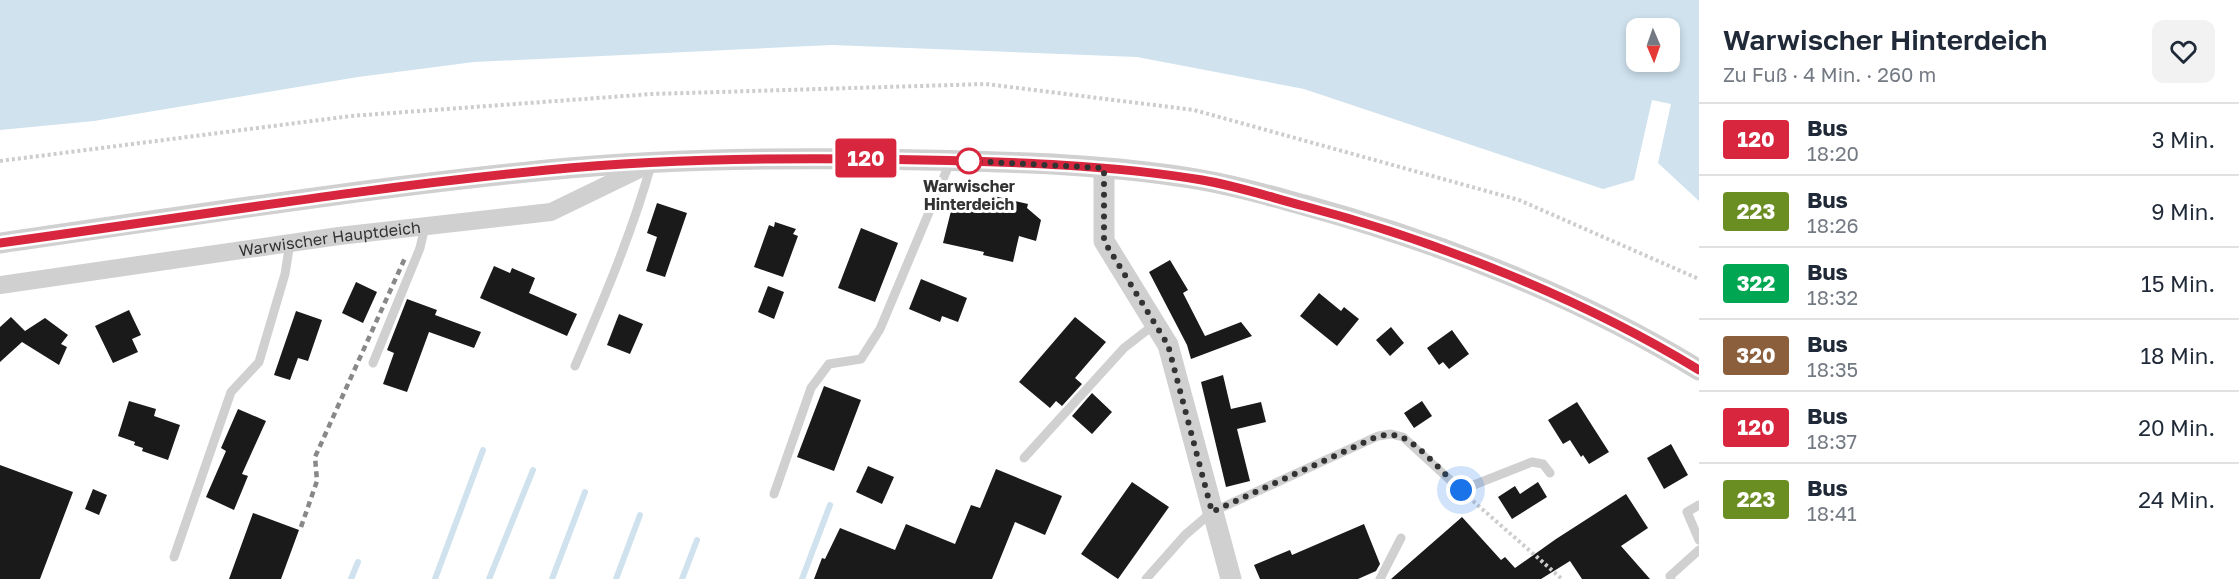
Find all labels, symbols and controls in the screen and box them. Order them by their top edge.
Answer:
north arrow [1626,18,1680,72]
map controls [1626,18,1680,72]
button: heart [2152,20,2215,83]
text: Warwischer Hinterdeich [1723,23,2048,56]
text: Zu Fuß · 4 Min. · 260 m [1723,62,1936,86]
text: Bus [1807,114,1848,141]
text: 120 [1737,126,1775,152]
text: 3 Min. [2152,126,2215,153]
line badge: 120 [832,138,900,178]
text: 18:20 [1807,141,1859,165]
text: 120 [847,145,885,171]
marker: Warwischer Hinterdeich [956,148,982,174]
place label: Warwischer Hinterdeich [923,176,1015,214]
text: Bus [1807,186,1848,213]
text: 223 [1737,198,1775,224]
text: 9 Min. [2151,198,2215,225]
text: 18:26 [1807,213,1859,237]
street label: Warwischer Hauptdeich [237,217,422,260]
text: Bus [1807,258,1848,285]
text: 322 [1737,270,1775,296]
text: 15 Min. [2141,270,2215,297]
text: 18:32 [1807,285,1858,309]
text: Bus [1807,330,1848,357]
text: 320 [1736,342,1776,368]
text: 18 Min. [2140,342,2215,369]
text: 18:35 [1807,357,1858,381]
text: Bus [1807,402,1848,429]
text: 120 [1737,414,1775,440]
text: 20 Min. [2138,414,2215,441]
text: 18:37 [1807,429,1857,453]
text: Bus [1807,474,1848,501]
your location [1446,475,1476,505]
text: 223 [1737,486,1775,512]
text: 24 Min. [2138,486,2215,513]
text: 18:41 [1807,501,1857,525]

